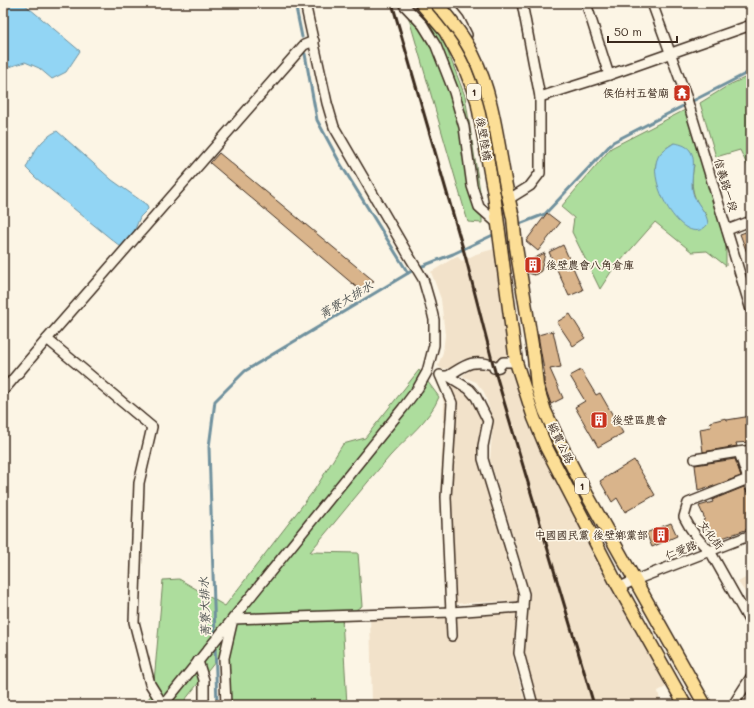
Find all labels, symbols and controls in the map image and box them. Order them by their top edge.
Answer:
scale bar [608,18,677,44]
text: 50 m [614,23,642,39]
temple icon: 侯伯村五營廟 [672,83,692,103]
road number: 1 [467,84,481,100]
place label: 侯伯村五營廟 [603,85,669,100]
street label: 後壁陸橋 [473,116,496,162]
street label: 信義路一段 [711,156,742,213]
building icon: 後壁農會八角倉庫 [523,255,543,275]
place label: 後壁農會八角倉庫 [546,257,634,272]
water label: 菁寮大排水 [316,276,376,321]
building icon: 後壁區農會 [589,410,609,430]
place label: 後壁區農會 [612,412,667,427]
street label: 縱貫公路 [545,420,578,466]
road number: 1 [575,478,589,494]
street label: 文化街 [695,517,728,553]
building icon: 中國國民黨 後壁鄉黨部 [651,525,671,545]
place label: 中國國民黨 後壁鄉黨部 [534,527,648,542]
street label: 仁愛路 [663,537,699,562]
water label: 菁寮大排水 [195,576,213,637]

